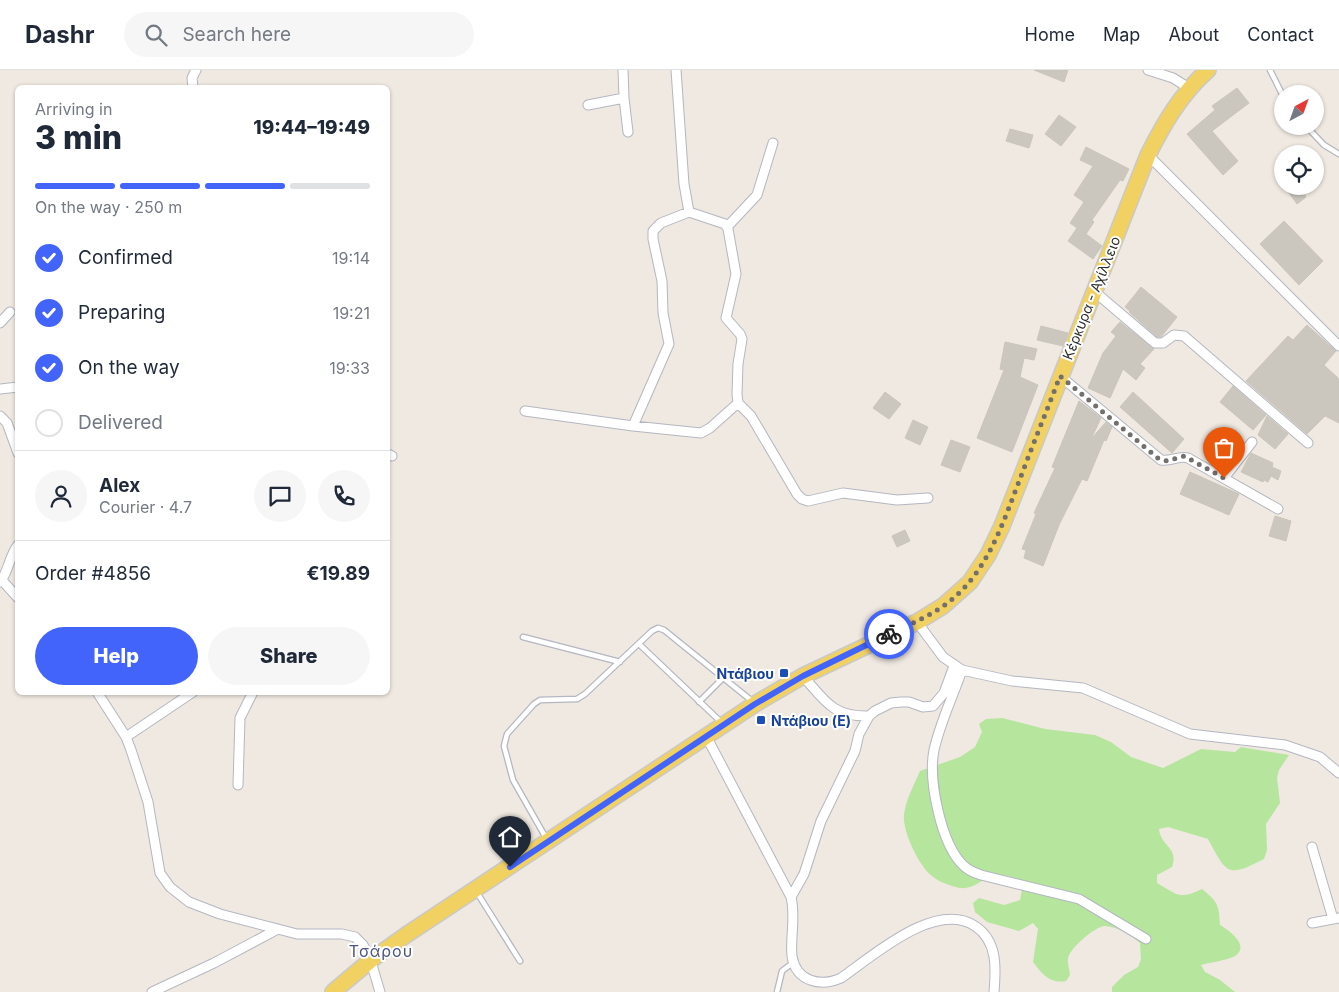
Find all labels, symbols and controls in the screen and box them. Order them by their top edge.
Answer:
search box [124,12,474,57]
text: Dashr [25,20,94,49]
icon: search [142,21,170,49]
text: Search here [182,23,291,46]
text: Home [1025,24,1075,45]
text: Map [1103,24,1140,45]
text: About [1168,24,1219,45]
text: Contact [1247,24,1314,45]
north arrow [1274,85,1324,135]
map controls [1274,85,1324,195]
text: Arriving in [35,99,112,119]
text: 19:44–19:49 [253,116,370,139]
text: 3 min [35,118,122,157]
button: locate [1274,145,1324,195]
text: On the way · 250 m [35,197,182,217]
street label: Κέρκυρα - Αχίλλειο [1058,234,1124,362]
icon: check [35,244,63,272]
text: Confirmed [78,246,173,269]
text: 19:14 [332,248,370,268]
icon: check [35,299,63,327]
text: Preparing [78,301,165,324]
text: 19:21 [333,303,370,323]
icon: check [35,354,63,382]
text: On the way [78,356,180,379]
text: 19:33 [329,358,370,378]
text: Delivered [78,411,163,434]
pin [1203,427,1245,478]
icon: bag [1210,434,1238,462]
button: person [35,470,87,522]
button: chat [254,470,306,522]
button: phone [318,470,370,522]
text: Alex [99,474,140,497]
text: Courier · 4.7 [99,497,192,517]
text: Order #4856 [35,562,151,585]
text: €19.89 [307,562,370,585]
courier [864,609,914,659]
icon: bike [875,620,903,648]
button: Help [35,627,198,685]
button: Share [208,627,370,685]
place label: Ντάβιου [716,665,774,682]
marker: Ντάβιου [778,667,790,679]
place label: Ντάβιου (E) [771,712,851,729]
marker: Ντάβιου (E) [755,714,767,726]
pin [489,816,531,867]
icon: home [496,823,524,851]
district label: Τσάρου [349,941,413,961]

